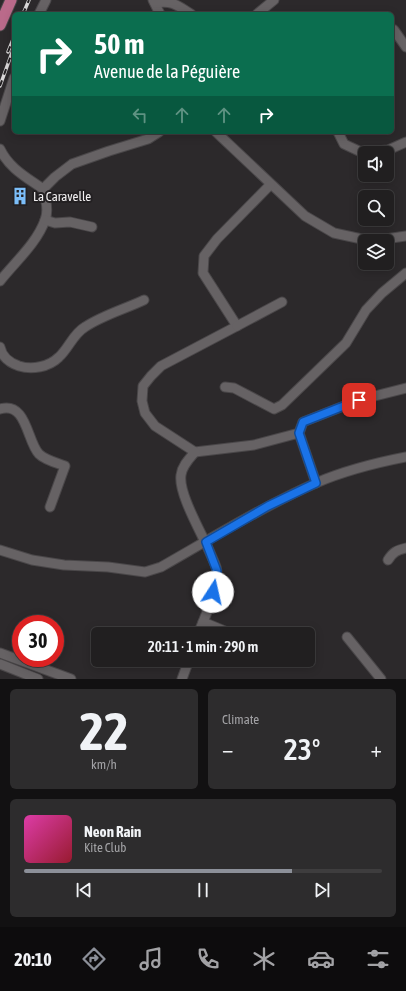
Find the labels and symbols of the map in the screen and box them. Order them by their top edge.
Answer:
building icon: La Caravelle [10,186,30,206]
place label: La Caravelle [33,189,91,204]
pin [342,383,376,417]
position arrow [192,571,234,613]
speed limit sign: 30 [12,615,64,667]

